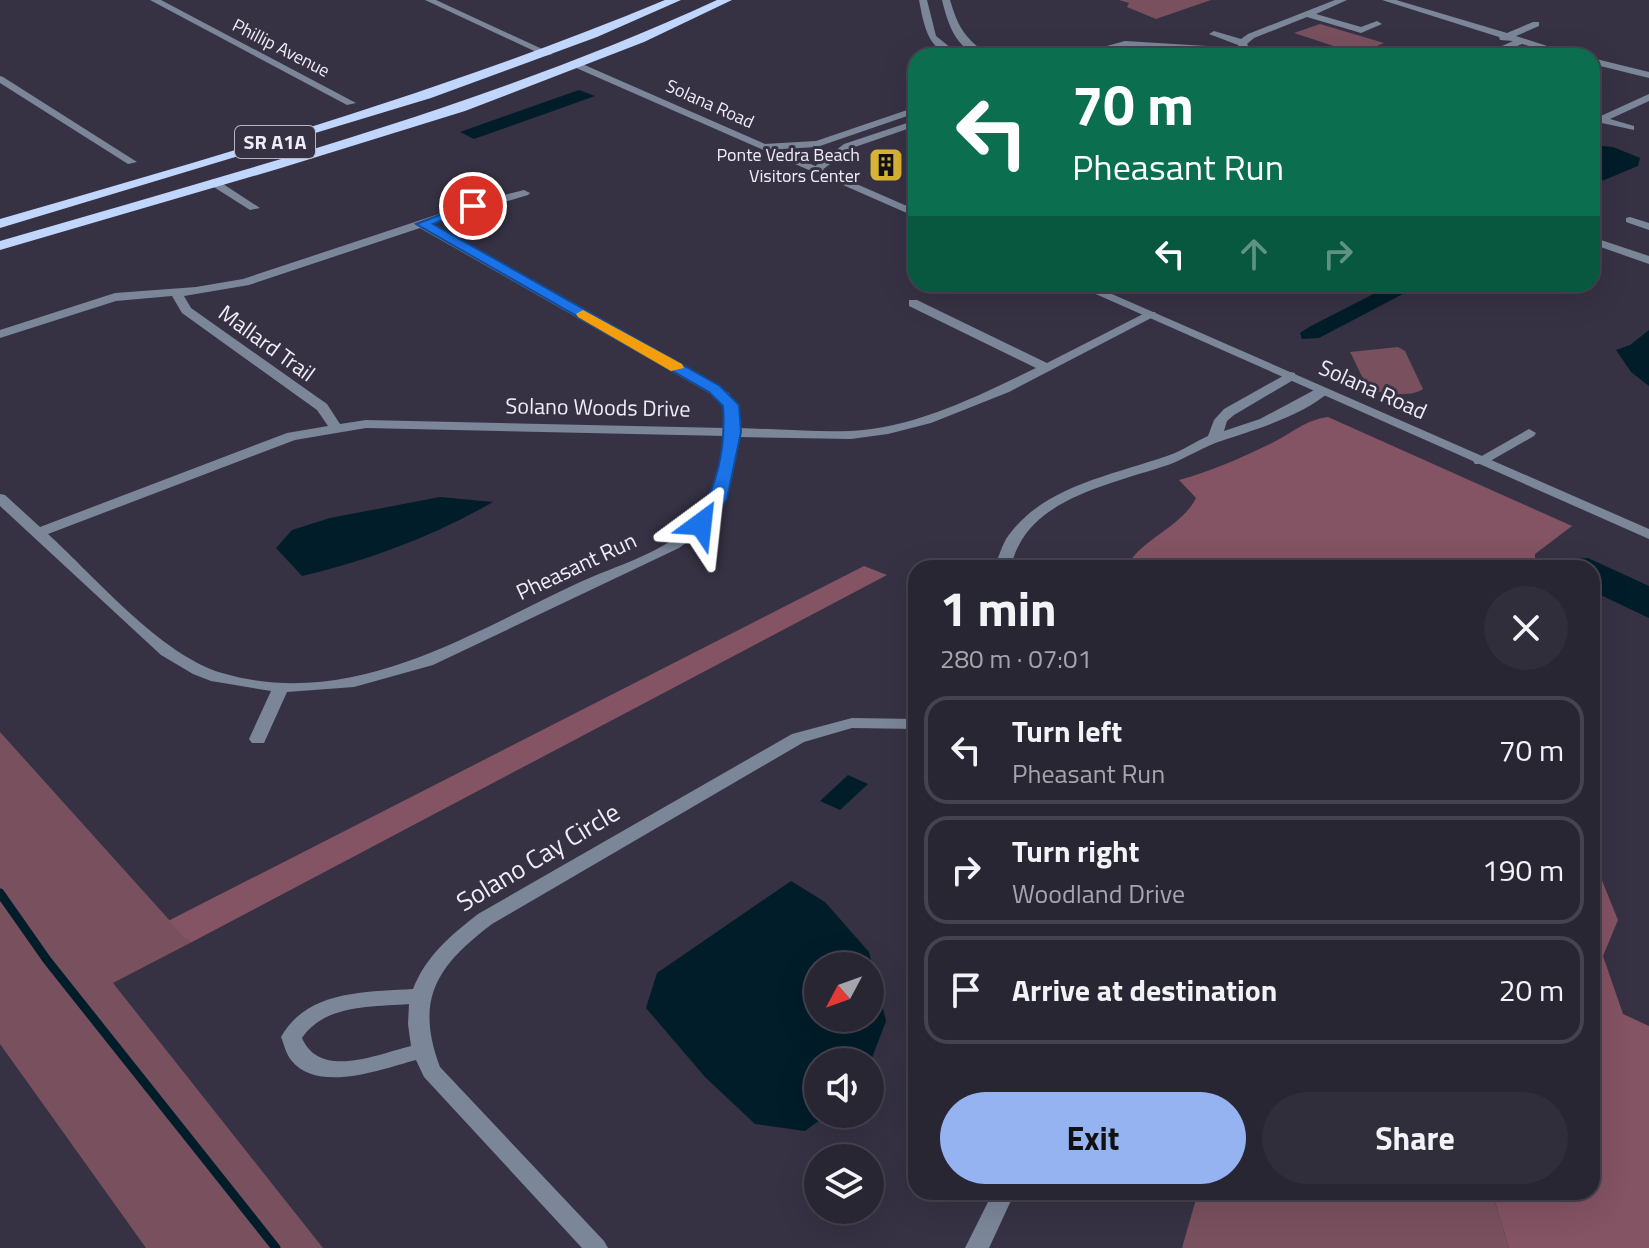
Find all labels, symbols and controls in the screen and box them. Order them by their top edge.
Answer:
street label: Phillip Avenue [228,11,335,84]
text: 70 m [1072,62,1194,147]
street label: Solana Road [662,72,759,135]
icon: left [940,80,1044,184]
road number: SR A1A [235,126,315,158]
text: Pheasant Run [1072,139,1284,194]
place label: Ponte Vedra Beach Visitors Center [716,141,860,189]
building icon: Ponte Vedra Beach Visitors Center [867,146,905,184]
pin [439,172,507,240]
icon: arrive [451,184,495,228]
icon: left [1148,232,1192,276]
icon: ahead [1232,232,1276,276]
icon: right [1316,232,1360,276]
street label: Mallard Trail [211,296,323,390]
street label: Solana Road [1314,350,1432,428]
street label: Solano Woods Drive [505,388,691,426]
position arrow [659,482,743,566]
street label: Pheasant Run [510,523,642,609]
text: 1 min [940,572,1057,645]
button: close [1484,586,1568,670]
text: 280 m · 07:01 [940,639,1092,678]
text: Turn left [1012,708,1122,754]
text: 70 m [1499,727,1564,773]
icon: left [944,728,988,772]
text: Pheasant Run [1012,754,1165,793]
street label: Solano Cay Circle [449,792,627,921]
text: Turn right [1012,828,1140,874]
text: 190 m [1482,847,1564,893]
icon: right [944,848,988,892]
text: Woodland Drive [1012,874,1185,913]
north arrow [804,952,884,1032]
map controls [804,952,884,1224]
text: Arrive at destination [1012,967,1277,1013]
text: 20 m [1499,967,1564,1013]
icon: arrive [944,968,988,1012]
button: sound [804,1048,884,1128]
button: Exit [940,1092,1246,1184]
button: Share [1262,1092,1568,1184]
button: layers [804,1144,884,1224]

